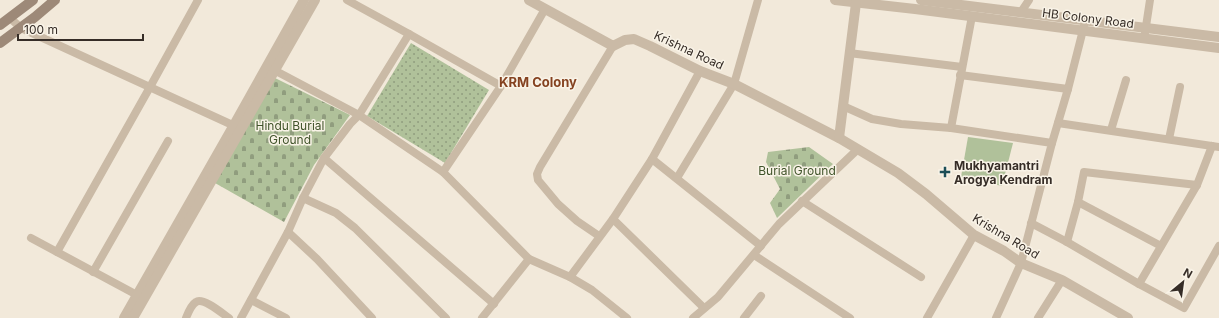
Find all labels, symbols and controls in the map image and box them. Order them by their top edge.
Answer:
street label: HB Colony Road [1041,5,1135,31]
scale bar [18,16,143,42]
text: 100 m [24,22,58,37]
street label: Krishna Road [652,27,726,73]
district label: KRM Colony [499,74,577,90]
park label: Hindu Burial Ground [256,118,324,147]
place label: Mukhyamantri Arogya Kendram [954,158,1052,187]
park label: Burial Ground [758,163,836,178]
marker: Mukhyamantri Arogya Kendram [939,166,951,178]
street label: Krishna Road [970,210,1042,262]
north arrow [1163,262,1203,302]
text: N [1181,265,1195,281]

